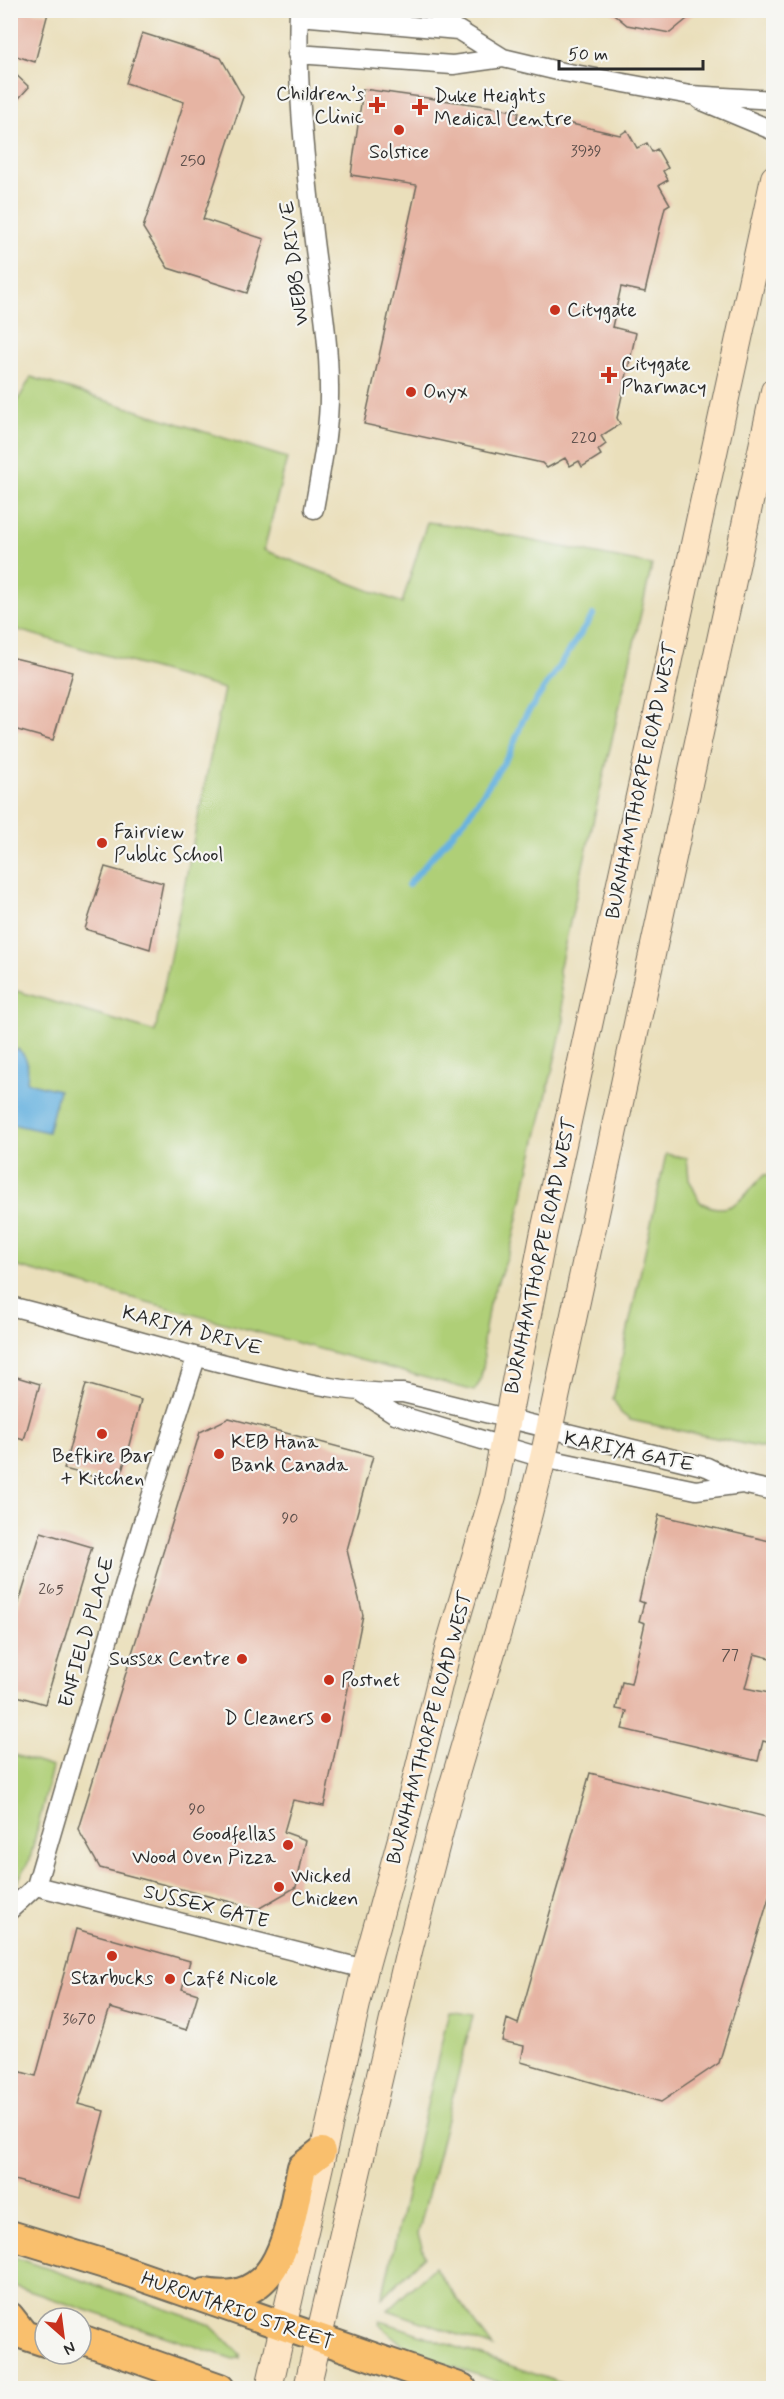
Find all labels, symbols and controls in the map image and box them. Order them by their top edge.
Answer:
scale bar [559,33,703,71]
text: 50 m [568,43,608,67]
place label: Children’s Clinic [276,81,364,131]
place label: Duke Heights Medical Centre [434,83,572,133]
marker: Children’s Clinic [368,96,386,114]
marker: Duke Heights Medical Centre [411,98,429,116]
marker: Solstice [392,123,406,137]
place label: Solstice [369,139,429,166]
house number: 3939 [570,141,602,162]
house number: 250 [180,151,206,172]
street label: WEBB DRIVE [274,199,316,327]
place label: Citygate [567,297,637,324]
marker: Citygate [548,303,562,317]
place label: Citygate Pharmacy [621,351,707,401]
marker: Citygate Pharmacy [602,368,616,382]
place label: Onyx [423,379,468,406]
marker: Onyx [404,385,418,399]
house number: 220 [571,428,597,449]
street label: BURNHAMTHORPE ROAD WEST [600,639,685,921]
place label: Fairview Public School [114,819,223,869]
marker: Fairview Public School [95,836,109,850]
street label: BURNHAMTHORPE ROAD WEST [499,1114,584,1396]
street label: KARIYA DRIVE [119,1299,265,1363]
street label: KARIYA GATE [562,1425,696,1479]
marker: Befkire Bar + Kitchen [95,1427,109,1441]
place label: KEB Hana Bank Canada [231,1429,349,1479]
place label: Befkire Bar + Kitchen [52,1443,153,1493]
marker: KEB Hana Bank Canada [212,1447,226,1461]
house number: 90 [281,1508,299,1529]
street label: ENFIELD PLACE [53,1554,121,1710]
house number: 265 [38,1579,64,1600]
street label: BURNHAMTHORPE ROAD WEST [381,1587,480,1867]
house number: 77 [721,1645,739,1666]
place label: Sussex Centre [109,1646,230,1673]
marker: Sussex Centre [235,1652,249,1666]
place label: Postnet [341,1667,400,1694]
marker: Postnet [322,1673,336,1687]
place label: D Cleaners [224,1705,314,1732]
marker: D Cleaners [319,1711,333,1725]
house number: 90 [188,1799,206,1820]
place label: Goodfellas Wood Oven Pizza [132,1821,277,1871]
marker: Goodfellas Wood Oven Pizza [281,1838,295,1852]
place label: Wicked Chicken [291,1863,358,1913]
street label: SUSSEX GATE [141,1878,271,1936]
marker: Wicked Chicken [272,1880,286,1894]
marker: Starbucks [105,1949,119,1963]
place label: Starbucks [71,1965,153,1992]
place label: Café Nicole [182,1966,278,1993]
marker: Café Nicole [163,1972,177,1986]
house number: 3670 [62,2009,96,2030]
street label: HURONTARIO STREET [137,2265,337,2357]
north arrow [33,2306,93,2366]
text: N [60,2336,79,2360]

